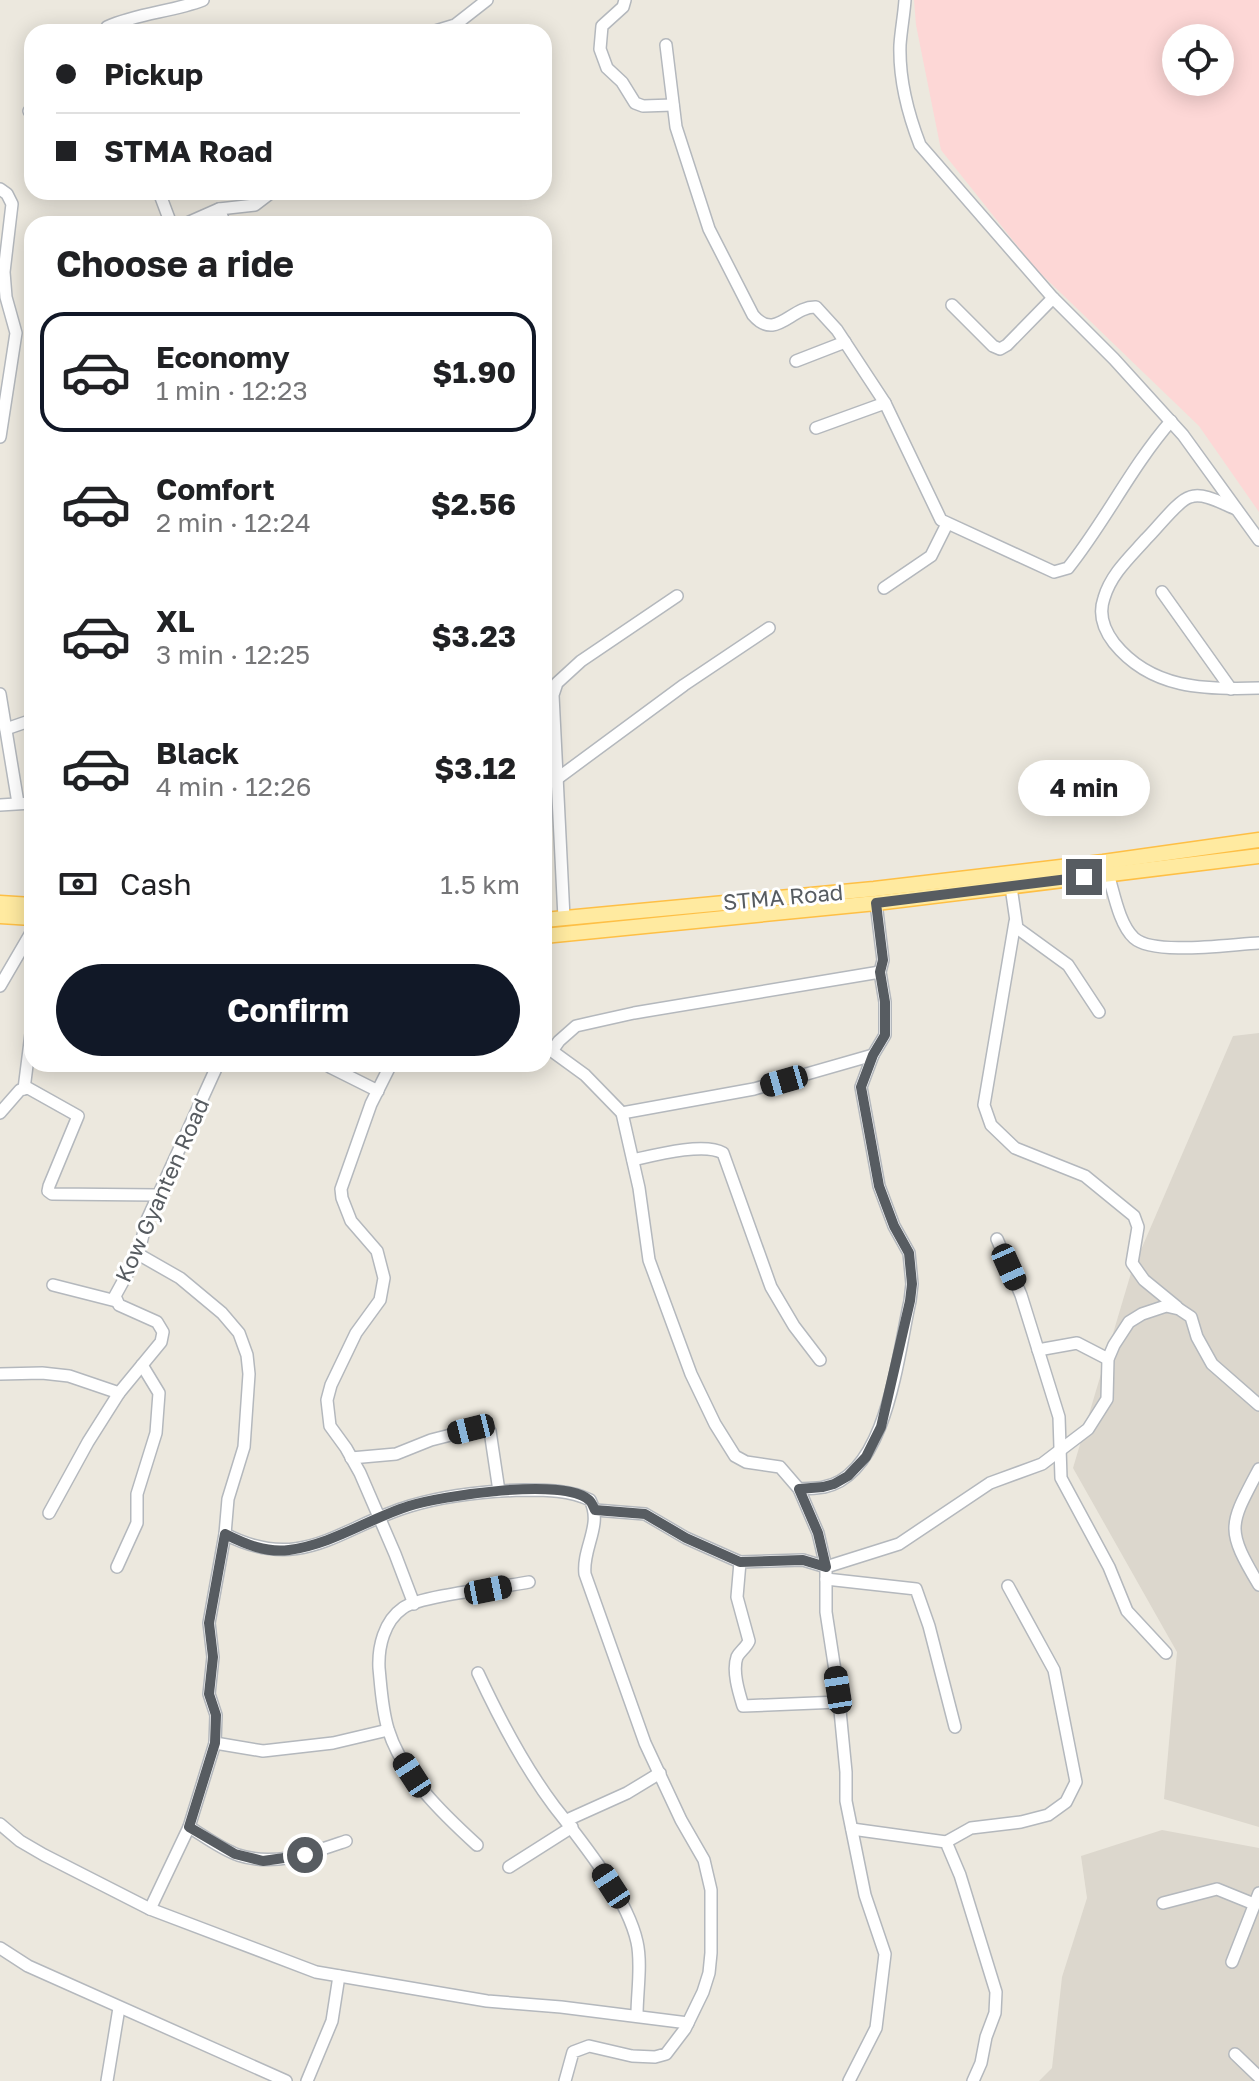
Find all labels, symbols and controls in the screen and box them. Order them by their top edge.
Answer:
map controls [1162,24,1234,96]
button: locate [1162,24,1234,96]
text: Pickup [104,56,203,92]
text: STMA Road [104,133,273,169]
text: Choose a ride [56,242,294,285]
icon: car [60,336,132,408]
text: Economy [156,339,290,375]
text: $1.90 [432,354,516,390]
text: 1 min · 12:23 [156,375,308,406]
icon: car [60,468,132,540]
text: Comfort [156,471,275,507]
text: $2.56 [431,486,516,522]
text: 2 min · 12:24 [156,507,311,538]
icon: car [60,600,132,672]
text: XL [156,603,195,639]
text: $3.23 [431,618,516,654]
text: 3 min · 12:25 [156,639,310,670]
icon: car [60,732,132,804]
text: Black [156,735,239,771]
text: $3.12 [434,750,516,786]
callout: 4 min [1018,761,1150,817]
text: 4 min · 12:26 [156,771,311,802]
text: 4 min [1050,772,1118,803]
route end [1066,859,1102,895]
icon: cash [56,862,100,906]
text: Cash [120,866,192,902]
text: 1.5 km [440,869,520,900]
street label: STMA Road [722,878,844,915]
button: Confirm [56,964,520,1056]
car [758,1063,810,1099]
street label: Kow Gyanten Road [109,1094,214,1286]
car [988,1240,1030,1294]
car [445,1412,497,1446]
car [462,1574,514,1606]
car [822,1664,854,1716]
car [389,1748,435,1802]
route start [287,1837,323,1873]
car [588,1859,634,1913]

